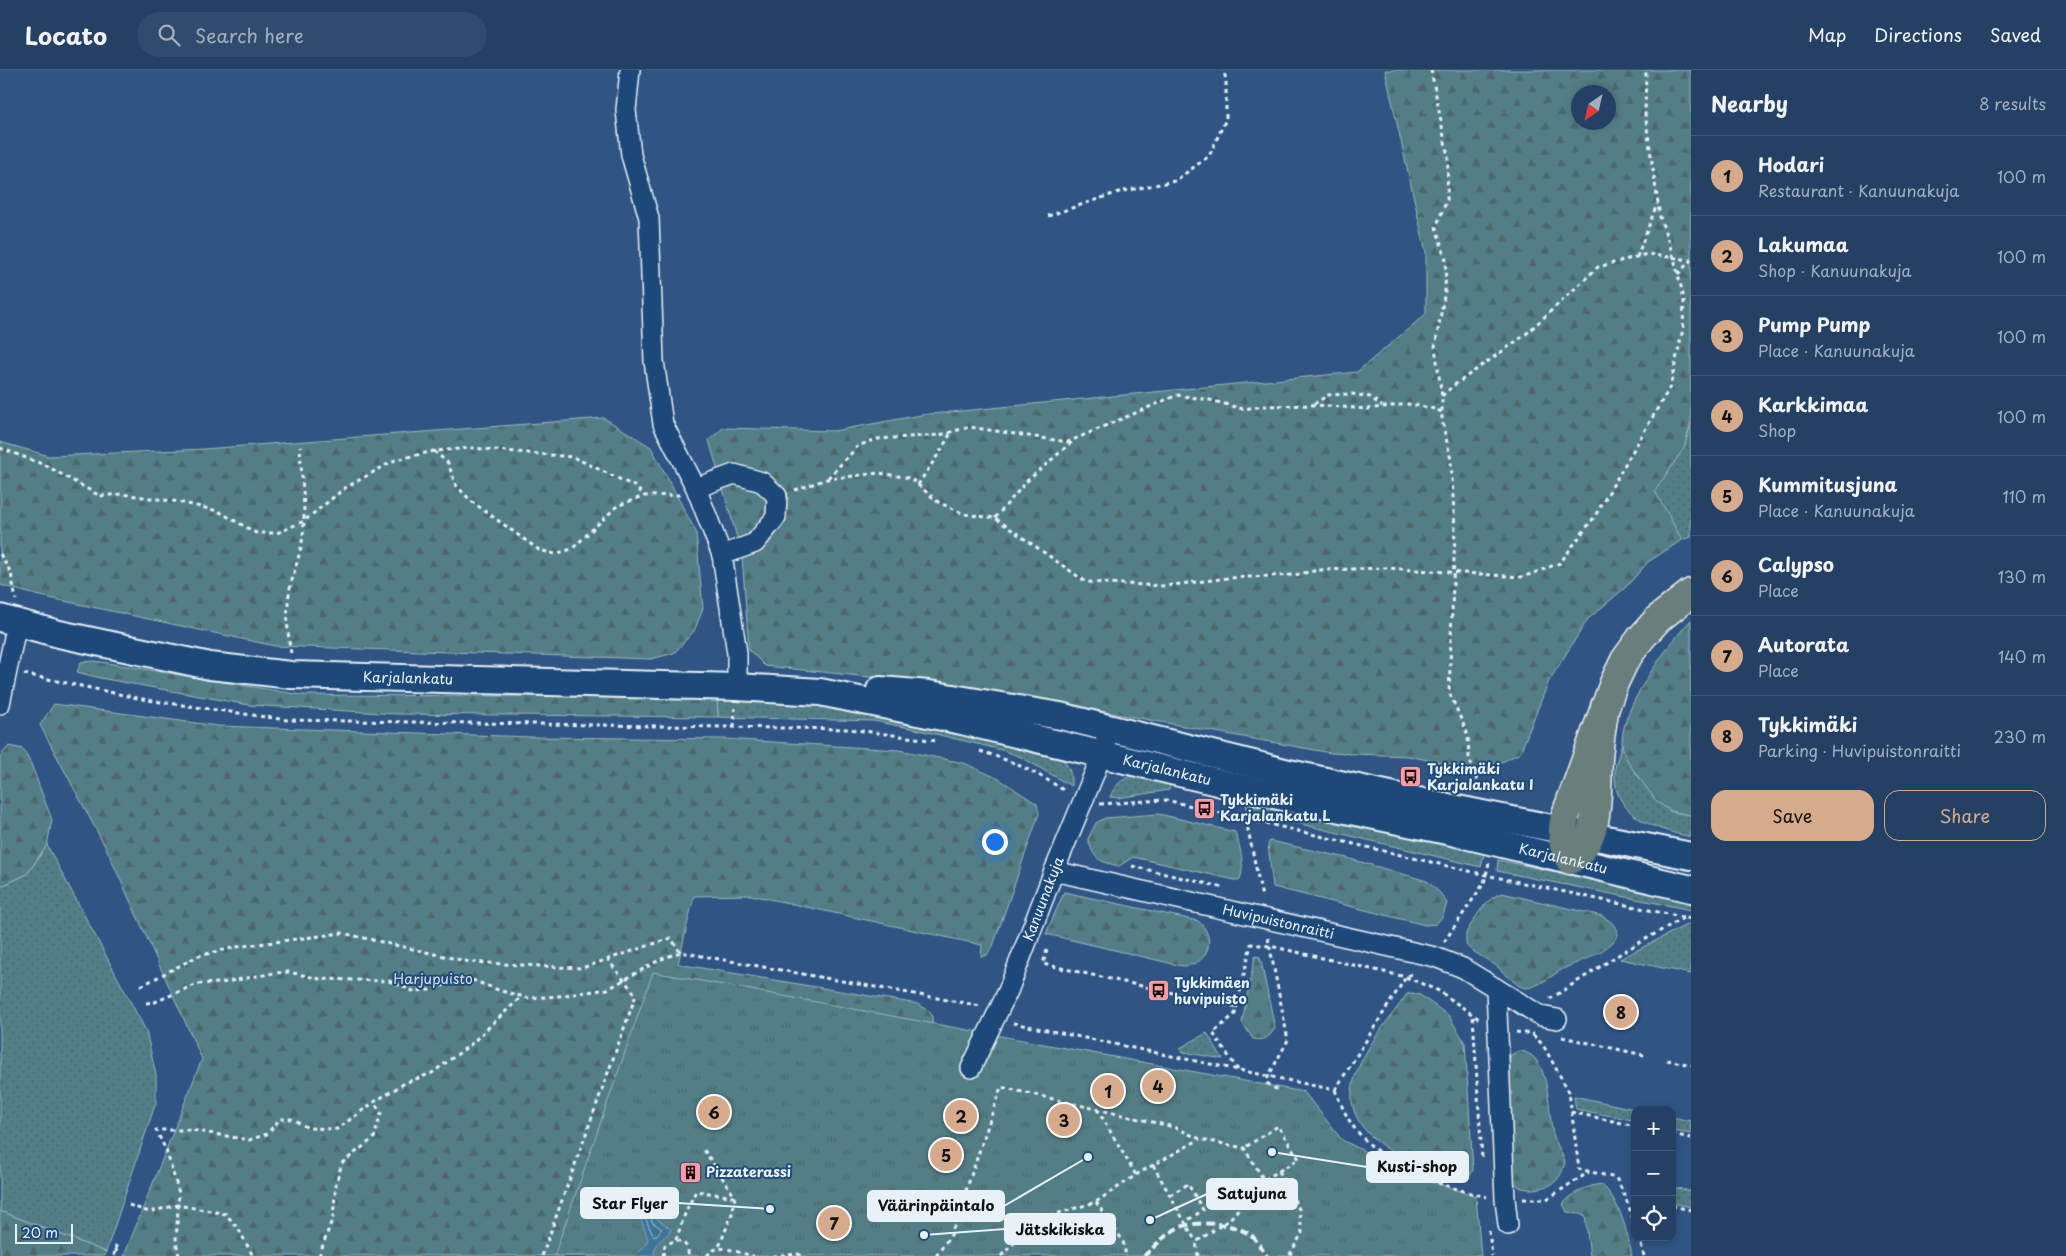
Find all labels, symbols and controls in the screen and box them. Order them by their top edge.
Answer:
search box [137,12,487,57]
text: Locato [25,17,107,53]
icon: search [155,21,183,49]
text: Search here [195,21,304,49]
text: Map [1808,21,1846,48]
text: Directions [1874,21,1962,48]
text: Saved [1990,21,2041,48]
north arrow [1571,85,1616,130]
text: Nearby [1711,87,1788,119]
text: 8 results [1979,91,2046,115]
text: Hodari [1758,150,1824,178]
text: 1 [1723,164,1731,188]
text: 100 m [1997,164,2046,188]
text: Restaurant · Kanuunakuja [1758,178,1959,202]
text: Lakumaa [1758,230,1849,258]
text: 2 [1721,244,1733,268]
text: 100 m [1997,244,2046,268]
text: Shop · Kanuunakuja [1758,258,1912,282]
text: Pump Pump [1758,310,1870,338]
text: 3 [1722,324,1732,348]
text: 100 m [1997,324,2046,348]
text: Place · Kanuunakuja [1758,338,1915,362]
text: Karkkimaa [1758,390,1868,418]
text: 4 [1722,404,1732,428]
text: 100 m [1997,404,2046,428]
text: Shop [1758,418,1796,442]
text: Kummitusjuna [1758,470,1897,498]
text: 5 [1722,484,1732,508]
text: 110 m [2003,484,2046,508]
text: Place · Kanuunakuja [1758,498,1915,522]
text: Calypso [1758,550,1834,578]
text: 6 [1721,564,1733,588]
text: 130 m [1998,564,2046,588]
text: Place [1758,578,1799,602]
text: Autorata [1758,630,1849,658]
text: 7 [1722,644,1732,668]
text: 140 m [1998,644,2046,668]
text: Place [1758,658,1799,682]
street label: Karjalankatu [363,666,453,689]
text: Tykkimäki [1758,710,1857,738]
text: 8 [1722,724,1732,748]
text: 230 m [1994,724,2046,748]
text: Parking · Huvipuistonraitti [1758,738,1961,762]
street label: Karjalankatu [1121,749,1214,790]
place label: Tykkimäki Karjalankatu I [1427,758,1534,795]
bus stop icon: Tykkimäki Karjalankatu I [1399,765,1423,789]
place label: Tykkimäki Karjalankatu L [1220,789,1330,826]
button: Save [1711,790,1874,841]
button: Share [1884,790,2046,841]
bus stop icon: Tykkimäki Karjalankatu L [1192,796,1216,820]
your location [982,829,1008,855]
street label: Karjalankatu [1517,837,1610,879]
street label: Kanuunakuja [1017,853,1069,944]
street label: Huvipuistonraitti [1221,898,1336,944]
park label: Harjupuisto [393,968,473,989]
place label: Tykkimäen huvipuisto [1174,972,1250,1009]
bus stop icon: Tykkimäen huvipuisto [1146,979,1170,1003]
pin: 8 [1605,993,1637,1031]
pin: 4 [1142,1067,1174,1105]
pin: 1 [1092,1072,1124,1110]
pin: 6 [698,1093,730,1131]
pin: 2 [945,1097,977,1135]
pin: 3 [1048,1101,1080,1139]
map controls [1631,1106,1676,1241]
button: + [1631,1106,1676,1151]
pin: 5 [930,1136,962,1174]
button: − [1631,1151,1676,1196]
callout: Kusti-shop [1367,1152,1468,1182]
text: Kusti-shop [1377,1154,1457,1177]
building icon: Pizzaterassi [678,1160,702,1184]
place label: Pizzaterassi [706,1161,791,1182]
callout: Satujuna [1207,1179,1297,1209]
text: Satujuna [1217,1181,1287,1204]
callout: Star Flyer [581,1188,678,1218]
text: Star Flyer [592,1191,668,1214]
callout: Väärinpäintalo [868,1191,1004,1221]
text: Väärinpäintalo [878,1193,994,1216]
button: locate [1631,1196,1676,1241]
pin: 7 [818,1204,850,1242]
callout: Jätskikiska [1005,1214,1115,1244]
text: Jätskikiska [1015,1217,1105,1240]
scale bar [15,1221,72,1244]
text: 20 m [22,1222,58,1243]

